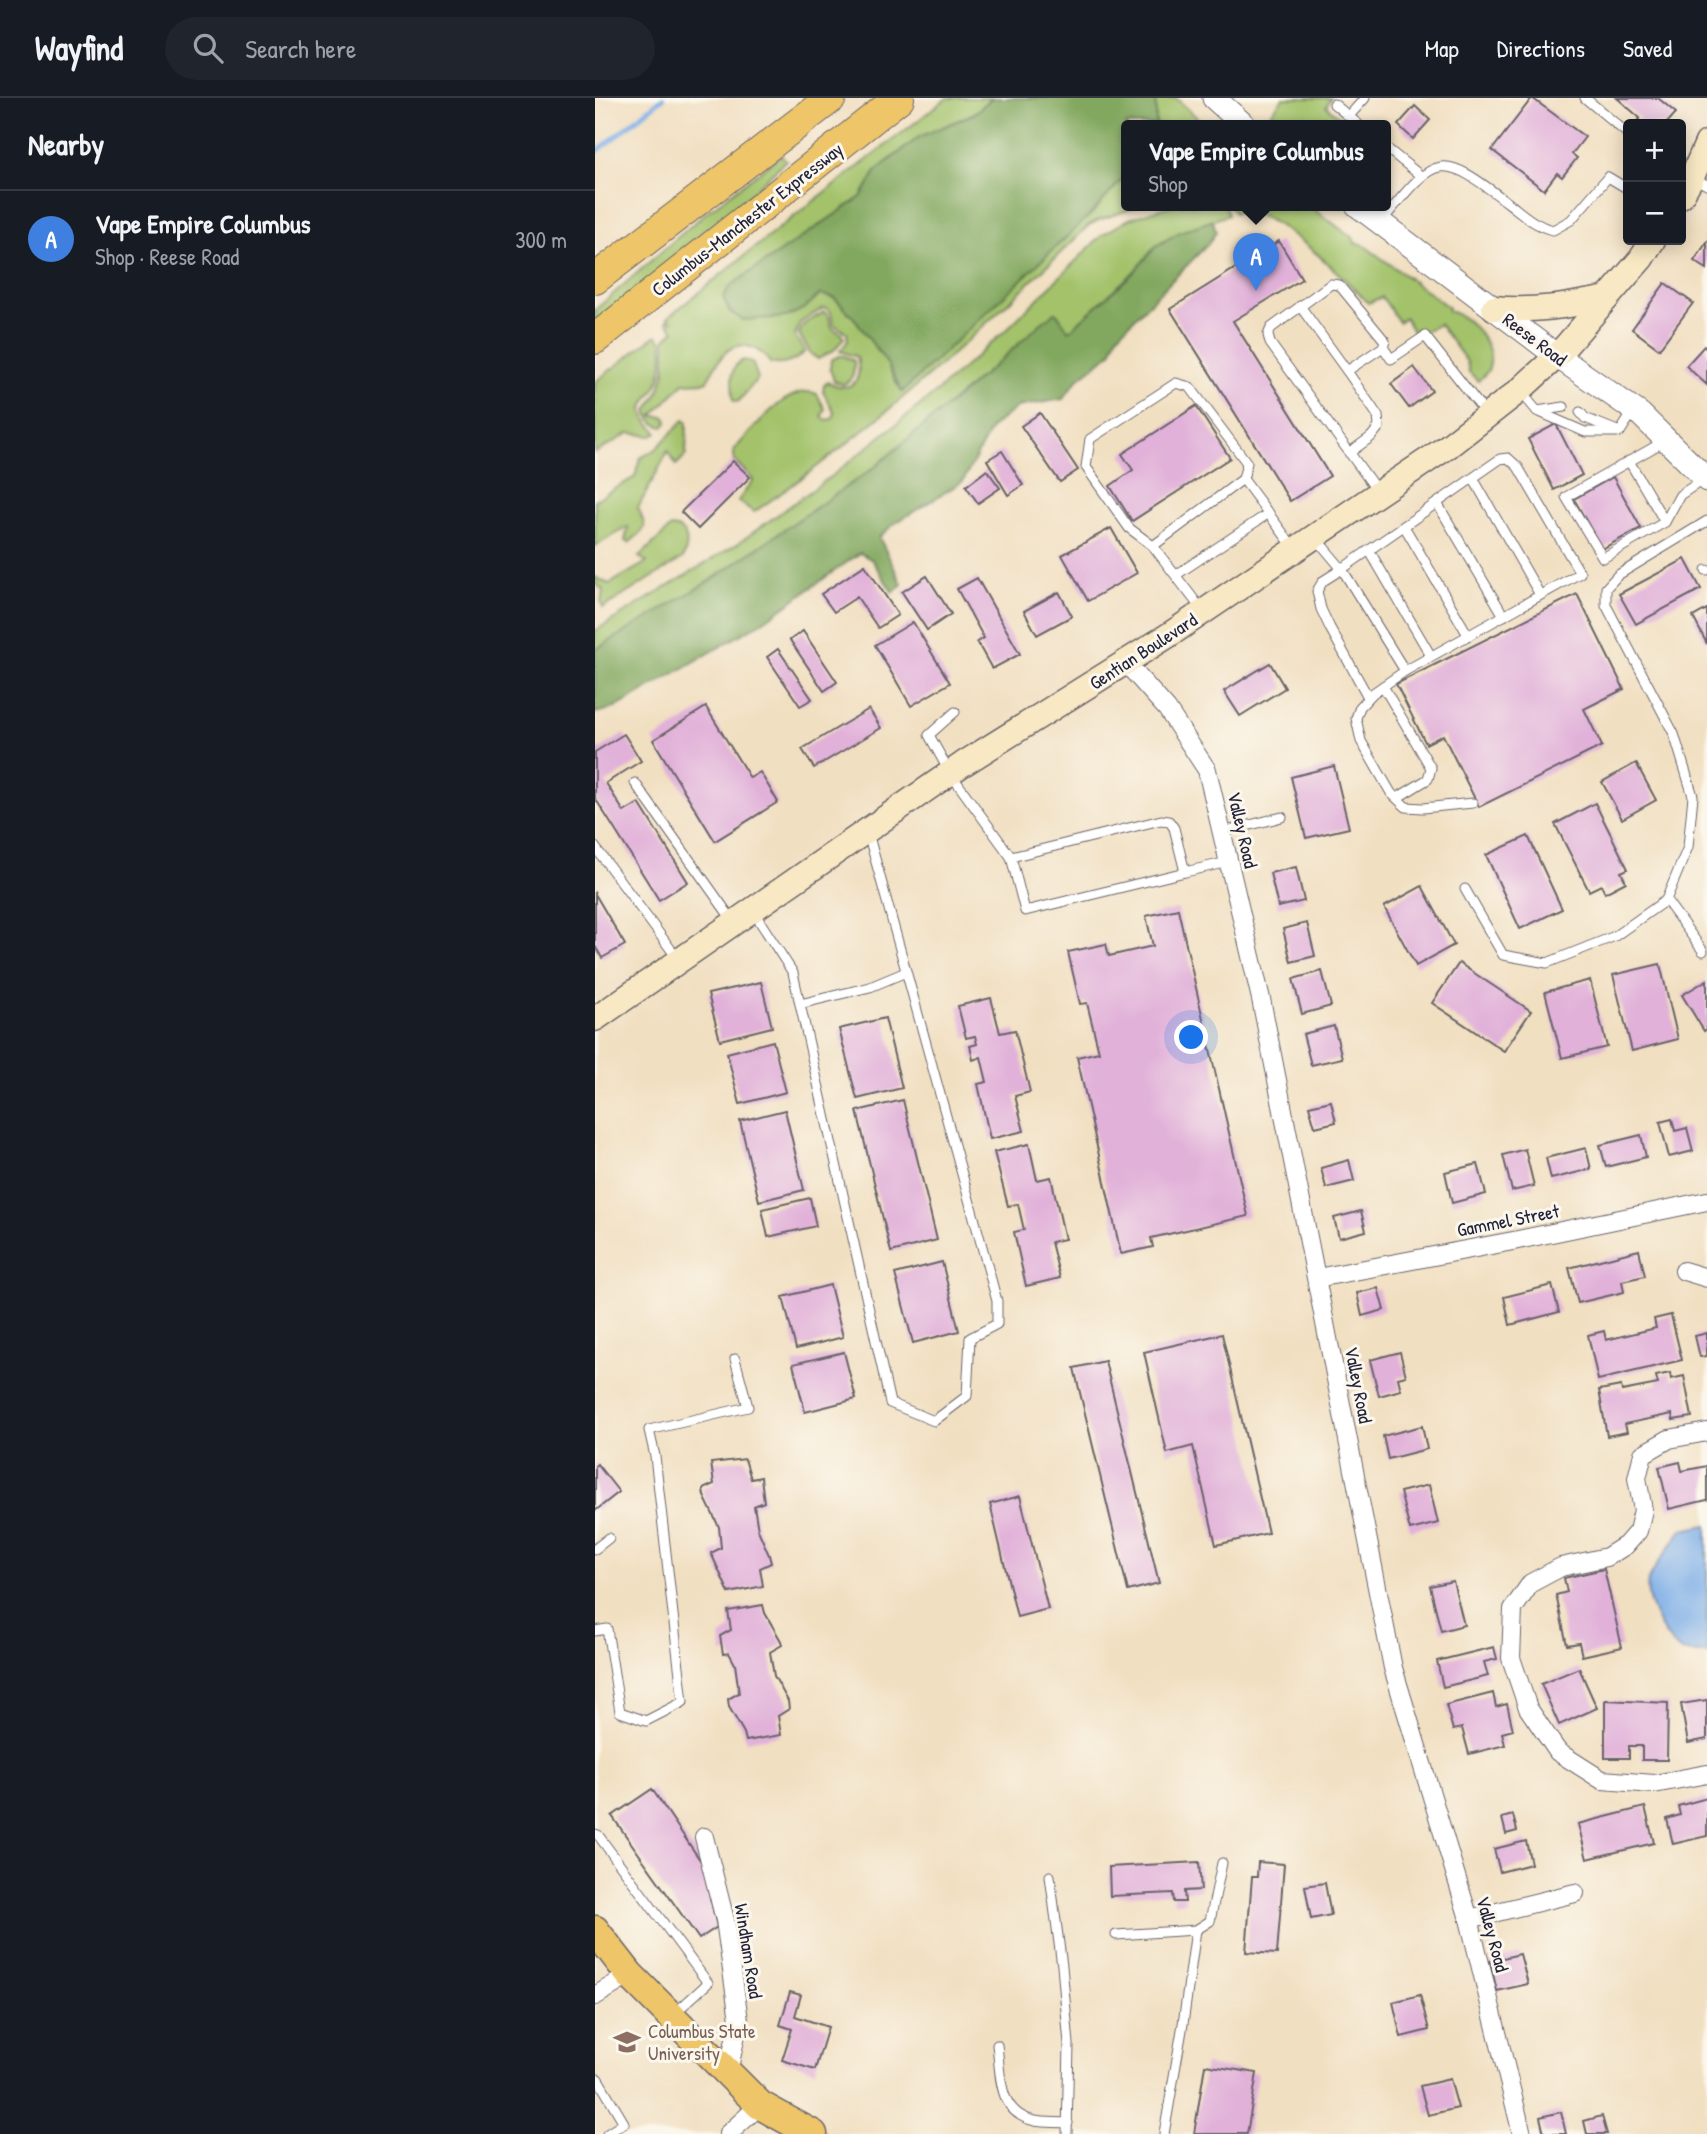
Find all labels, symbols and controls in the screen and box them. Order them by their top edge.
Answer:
search box [165,17,655,80]
text: Wayfind [35,26,123,70]
icon: search [189,29,227,67]
text: Search here [245,31,356,66]
text: Map [1425,32,1459,64]
text: Directions [1497,32,1585,64]
text: Saved [1623,32,1672,64]
map controls [1623,119,1686,245]
button: + [1623,119,1686,182]
popup [1121,120,1391,211]
text: Nearby [28,124,104,164]
text: Vape Empire Columbus [1148,133,1364,168]
street label: Columbus-Manchester Expressway [646,136,848,302]
text: Shop [1148,168,1188,199]
button: − [1623,182,1686,245]
text: Vape Empire Columbus [95,206,311,241]
text: A [45,224,57,255]
text: 300 m [515,224,567,255]
pin: A [1233,233,1279,291]
text: Shop · Reese Road [95,241,239,272]
street label: Reese Road [1498,306,1573,372]
street label: Gentian Boulevard [1084,606,1202,696]
street label: Valley Road [1222,789,1265,871]
your location [1174,1020,1208,1054]
street label: Gammel Street [1455,1197,1562,1243]
street label: Valley Road [1339,1345,1379,1426]
street label: Valley Road [1470,1893,1516,1975]
street label: Windham Road [729,1902,769,2001]
place label: Columbus State University [648,2018,756,2066]
school or university icon: Columbus State University [612,2027,642,2057]

